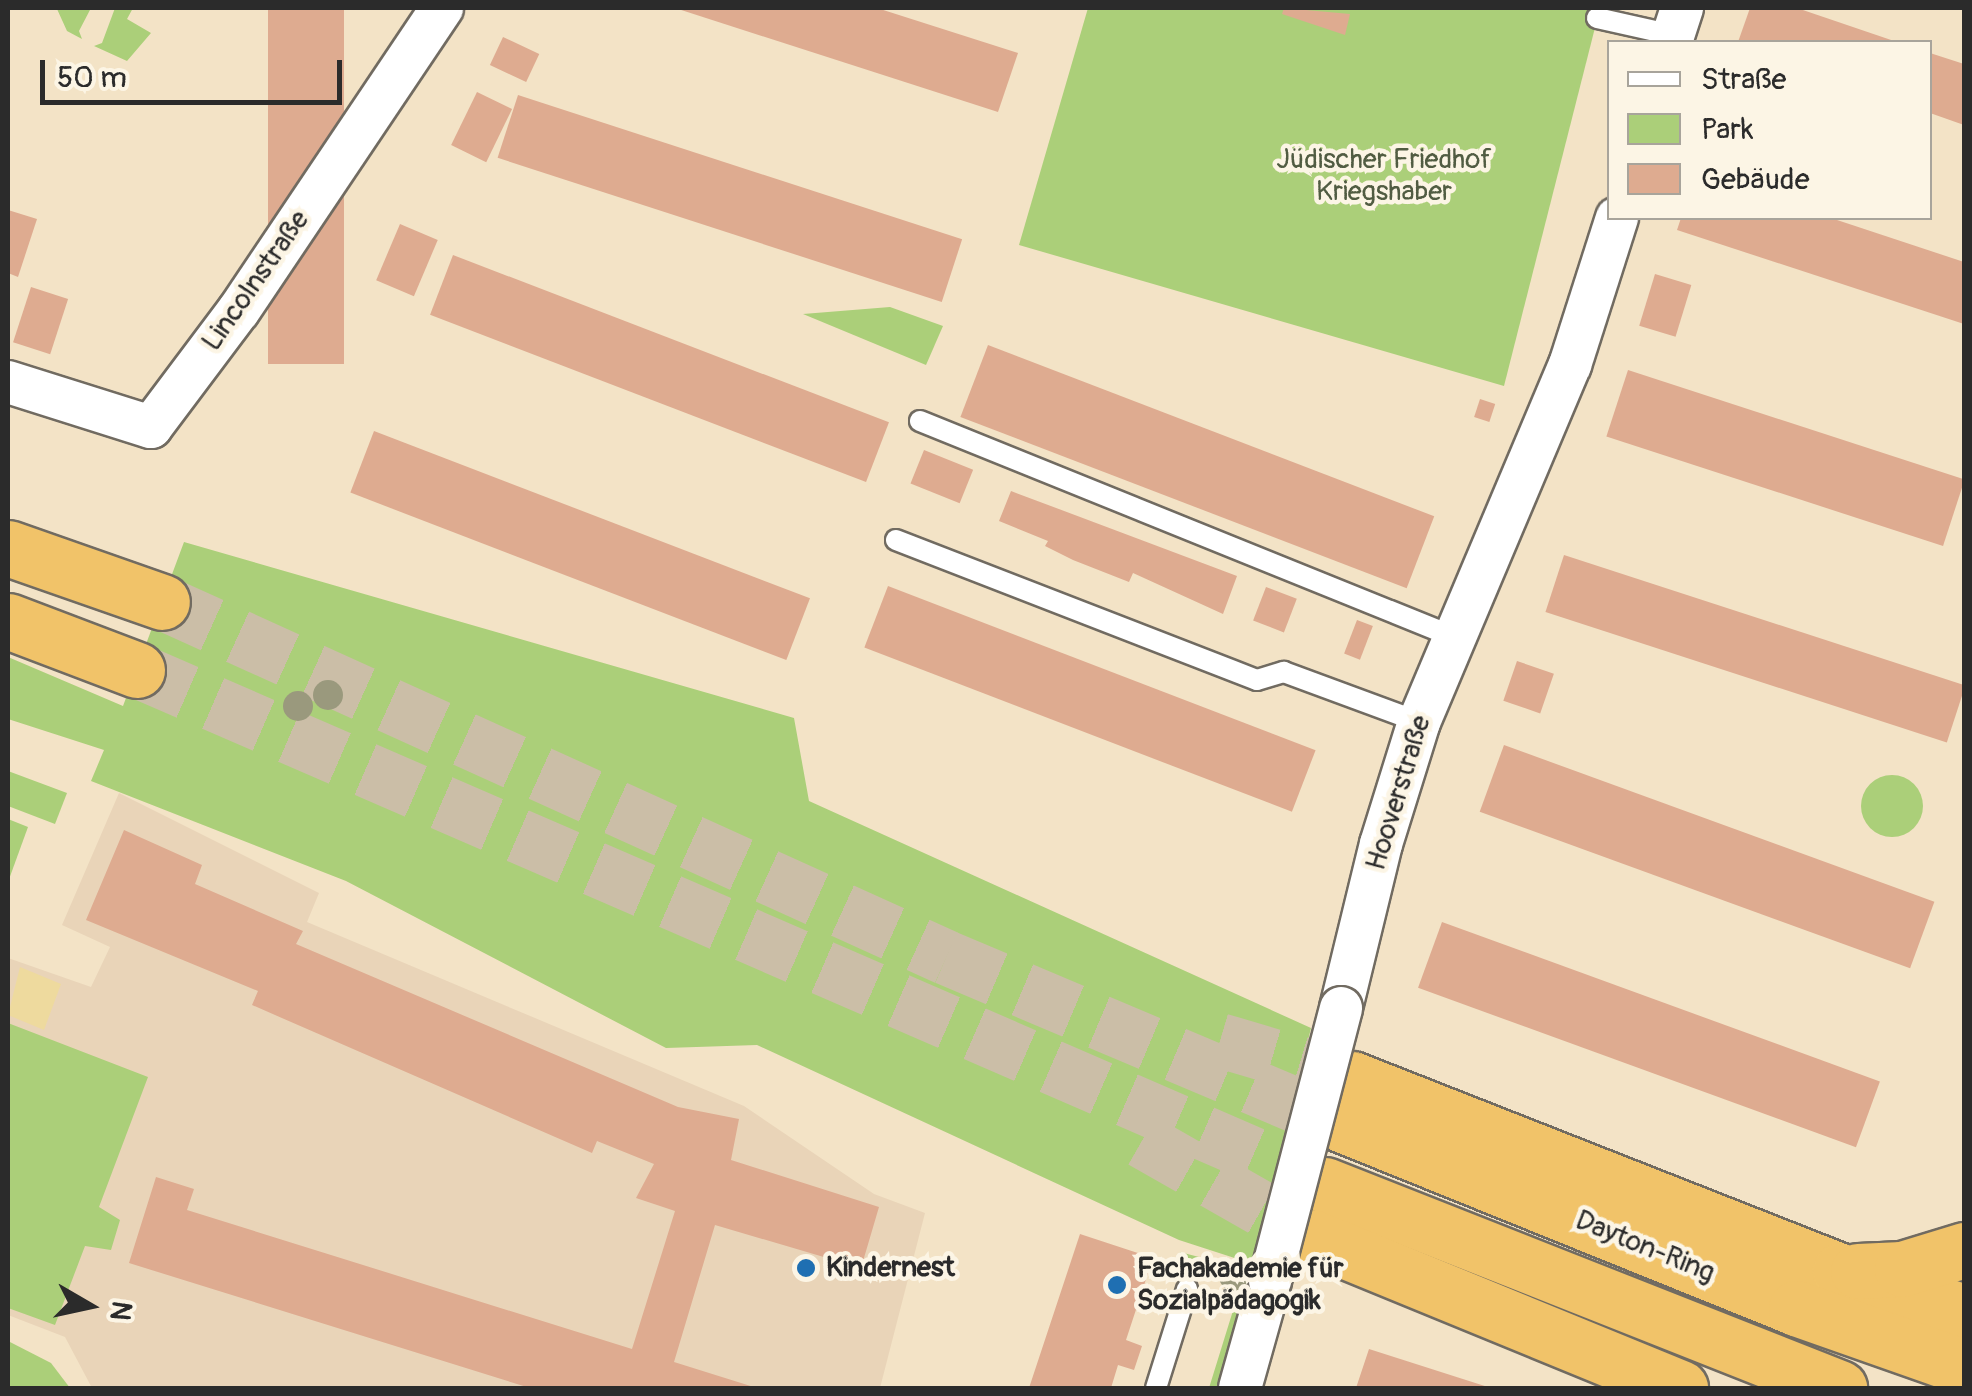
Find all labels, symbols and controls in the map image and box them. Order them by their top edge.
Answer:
scale bar [45,40,348,102]
legend [1607,40,1932,220]
text: 50 m [57,59,127,96]
text: Straße [1701,61,1786,98]
text: Park [1701,111,1754,148]
park label: Jüdischer Friedhof Kriegshaber [1276,143,1492,209]
text: Gebäude [1701,161,1810,198]
street label: Lincolnstraße [195,204,317,358]
street label: Hooverstraße [1360,712,1438,874]
street label: Dayton-Ring [1570,1204,1720,1290]
place label: Kindernest [826,1251,955,1285]
place label: Fachakademie für Sozialpädagogik [1137,1252,1343,1318]
north arrow [40,1256,140,1356]
marker: Kindernest [795,1257,817,1279]
marker: Fachakademie für Sozialpädagogik [1106,1274,1128,1296]
text: N [101,1299,139,1323]

